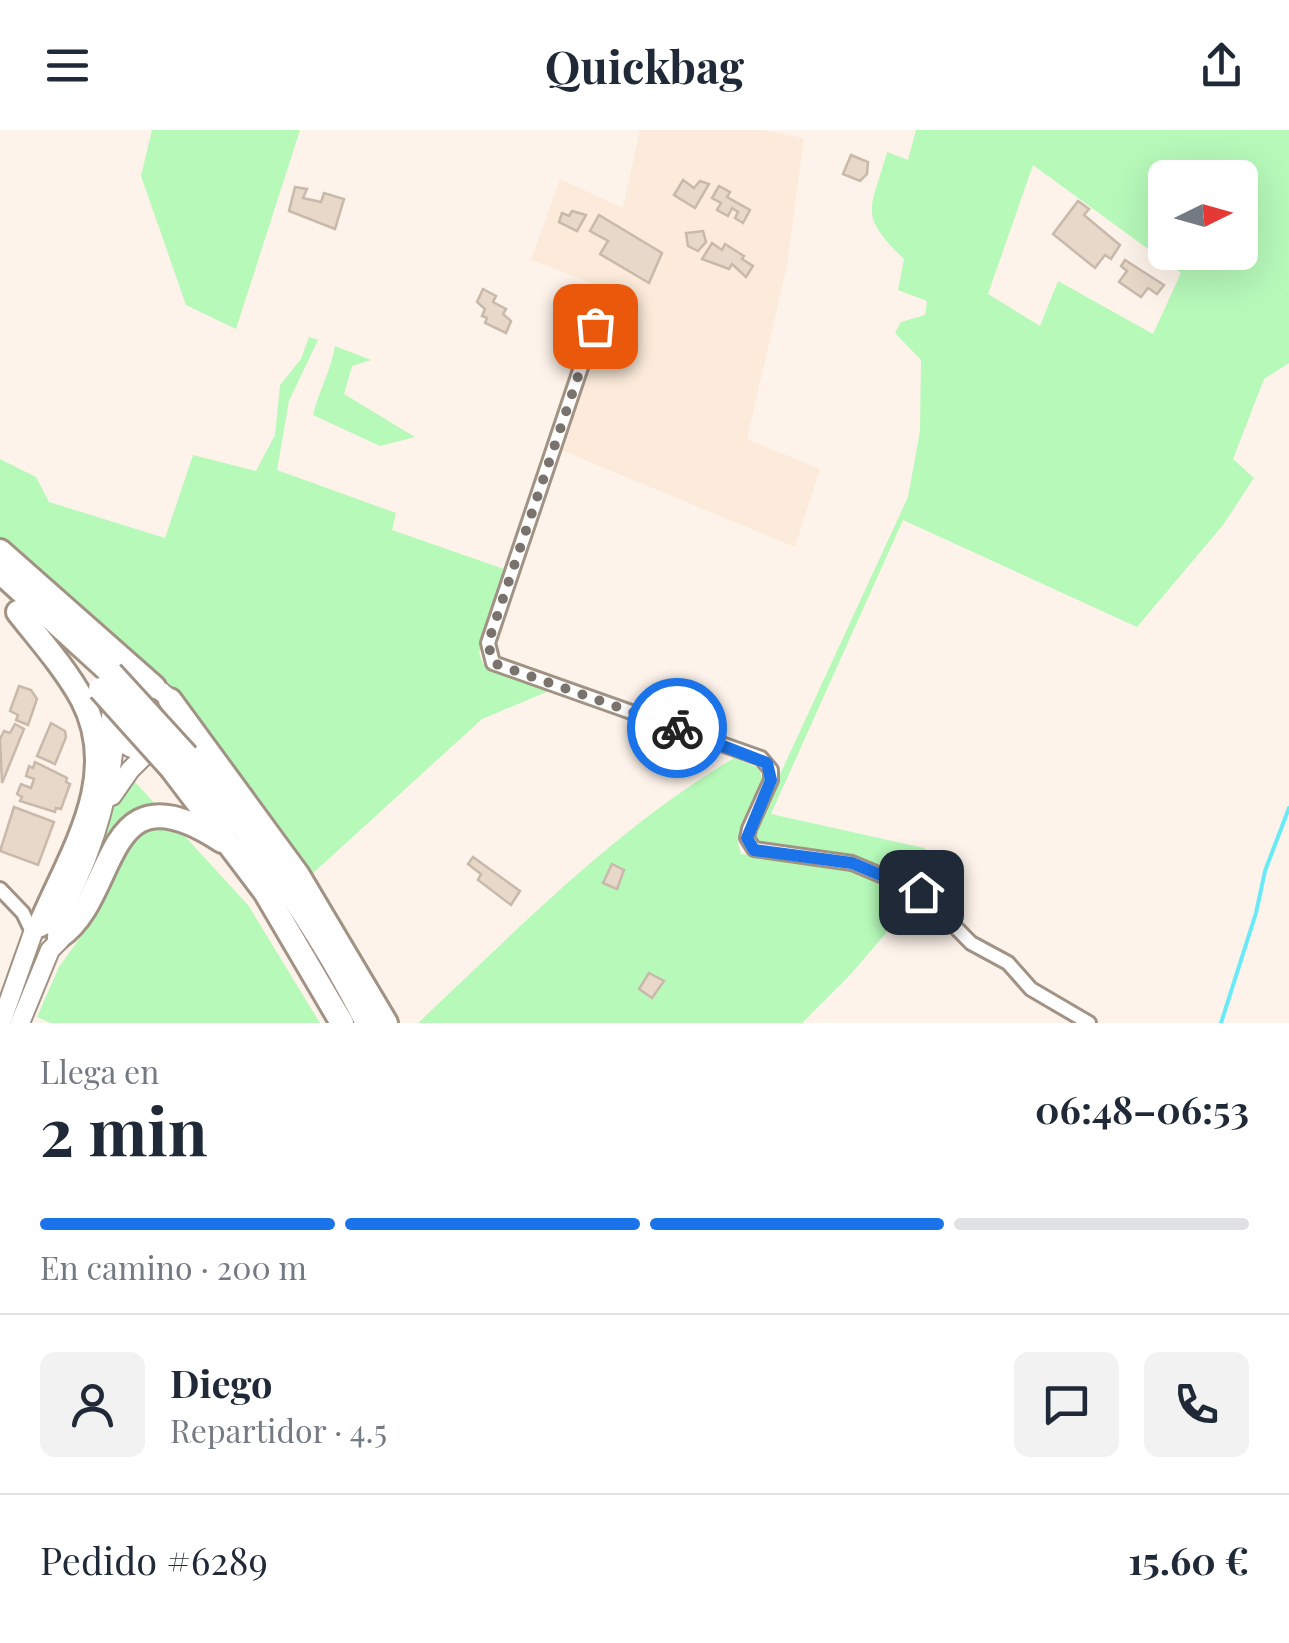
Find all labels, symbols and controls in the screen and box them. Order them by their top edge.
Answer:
text: Quickbag [545,35,744,95]
icon: menu [40,38,95,93]
icon: share [1194,38,1249,93]
north arrow [1148,160,1258,270]
map controls [1148,160,1258,270]
pin [553,284,638,369]
icon: bag [568,299,623,354]
courier [627,678,727,778]
icon: bike [650,701,705,756]
pin [879,850,964,935]
icon: home [894,865,949,920]
text: Llega en [40,1049,159,1092]
text: 06:48–06:53 [1035,1083,1249,1134]
text: 2 min [40,1086,208,1172]
text: En camino · 200 m [40,1245,307,1288]
button: person [40,1352,145,1457]
button: chat [1014,1352,1119,1457]
button: phone [1144,1352,1249,1457]
text: Diego [170,1357,273,1408]
text: Repartidor · 4.5 [170,1408,387,1451]
text: Pedido #6289 [40,1534,268,1585]
text: 15.60 € [1128,1534,1249,1585]

